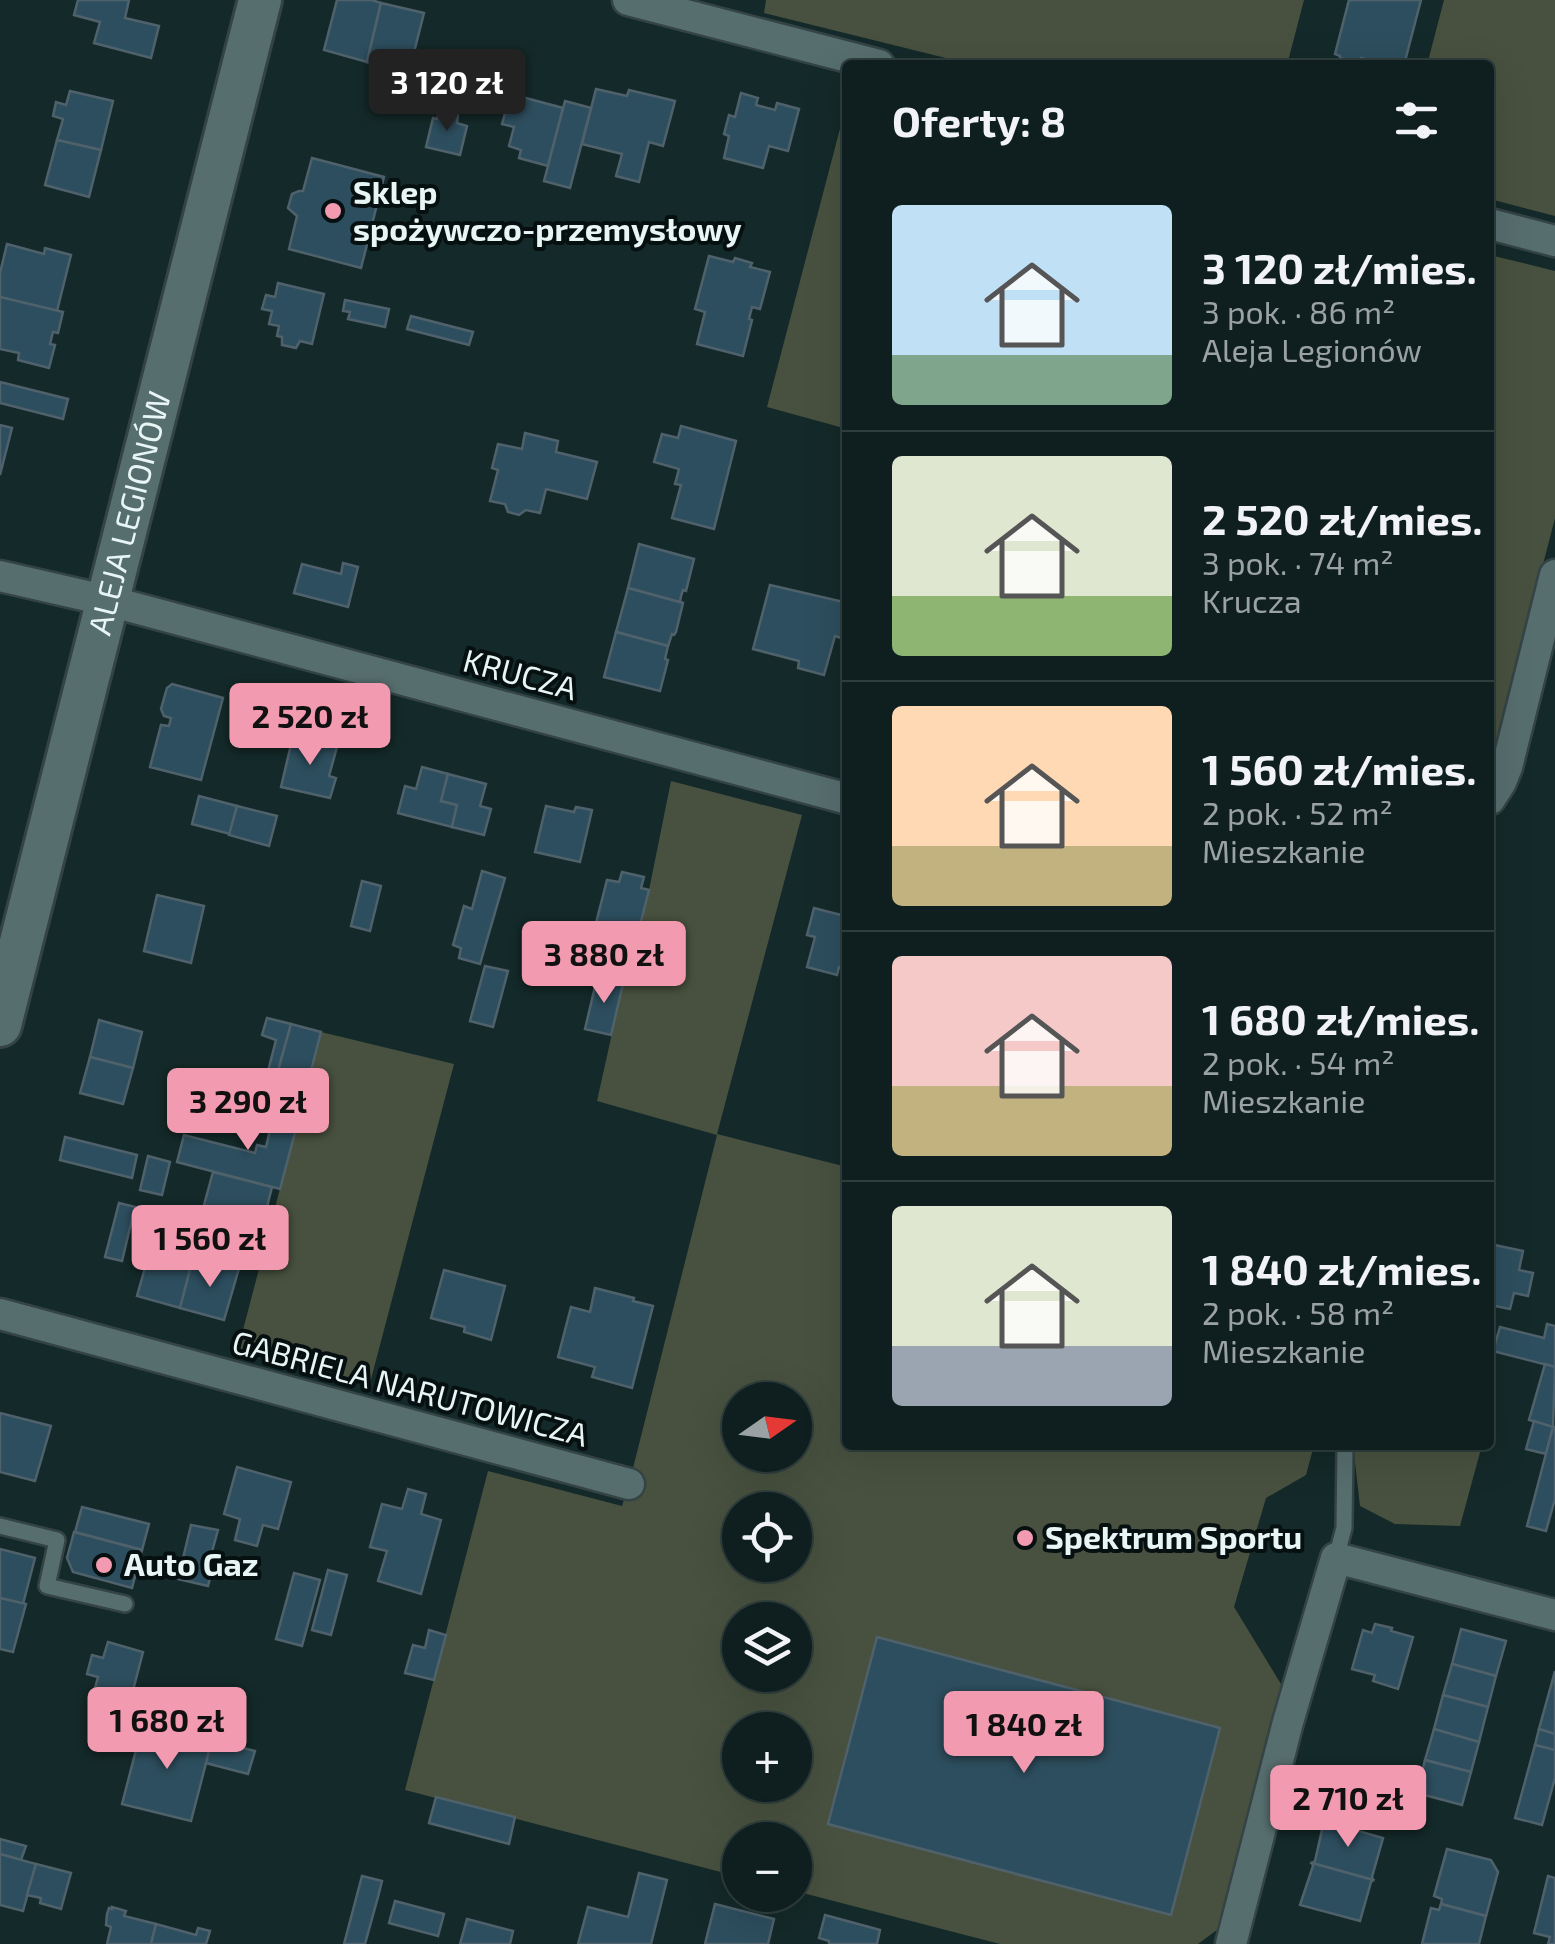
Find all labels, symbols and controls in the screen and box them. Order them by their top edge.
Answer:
pin: 3 120 zł [344,49,550,134]
text: 3 120 zł [391,62,503,100]
icon: filters [1389,93,1444,148]
text: Oferty: 8 [892,95,1066,145]
place label: Sklep spożywczo-przemysłowy [353,172,742,248]
marker: Sklep spożywczo-przemysłowy [322,200,344,222]
text: 3 120 zł/mies. [1202,242,1477,292]
icon: home [972,245,1092,365]
text: 3 pok. · 86 m² [1202,292,1395,330]
text: Aleja Legionów [1202,330,1422,368]
street label: ALEJA LEGIONÓW [79,387,177,638]
text: 2 520 zł/mies. [1202,493,1483,543]
icon: home [972,496,1092,616]
text: 3 pok. · 74 m² [1202,543,1394,581]
text: Krucza [1202,581,1302,619]
street label: KRUCZA [459,640,582,706]
pin: 2 520 zł [207,683,413,768]
text: 2 520 zł [251,696,369,734]
text: 1 560 zł/mies. [1202,743,1477,793]
icon: home [972,746,1092,866]
text: 2 pok. · 52 m² [1202,793,1393,831]
text: Mieszkanie [1202,831,1365,869]
pin: 3 880 zł [501,921,707,1006]
text: 3 880 zł [544,934,664,972]
text: 1 680 zł/mies. [1202,993,1480,1043]
icon: home [972,996,1092,1116]
text: 2 pok. · 54 m² [1202,1043,1395,1081]
pin: 3 290 zł [145,1068,351,1153]
text: 3 290 zł [189,1081,307,1119]
text: Mieszkanie [1202,1081,1365,1119]
pin: 1 560 zł [107,1205,313,1290]
text: 1 560 zł [154,1218,266,1256]
text: 1 840 zł/mies. [1202,1243,1482,1293]
icon: home [972,1246,1092,1366]
text: 2 pok. · 58 m² [1202,1293,1394,1331]
street label: GABRIELA NARUTOWICZA [228,1321,593,1453]
text: Mieszkanie [1202,1331,1365,1369]
north arrow [722,1382,812,1472]
map controls [722,1382,812,1912]
button: locate [722,1492,812,1582]
place label: Spektrum Sportu [1045,1517,1302,1555]
marker: Spektrum Sportu [1014,1527,1036,1549]
place label: Auto Gaz [124,1544,259,1582]
marker: Auto Gaz [93,1554,115,1576]
button: layers [722,1602,812,1692]
pin: 1 680 zł [64,1687,270,1772]
pin: 1 840 zł [921,1691,1127,1776]
text: 1 680 zł [110,1700,224,1738]
text: 1 840 zł [966,1704,1082,1742]
button: + [722,1712,812,1802]
pin: 2 710 zł [1245,1765,1451,1850]
text: 2 710 zł [1292,1778,1404,1816]
button: − [722,1822,812,1912]

